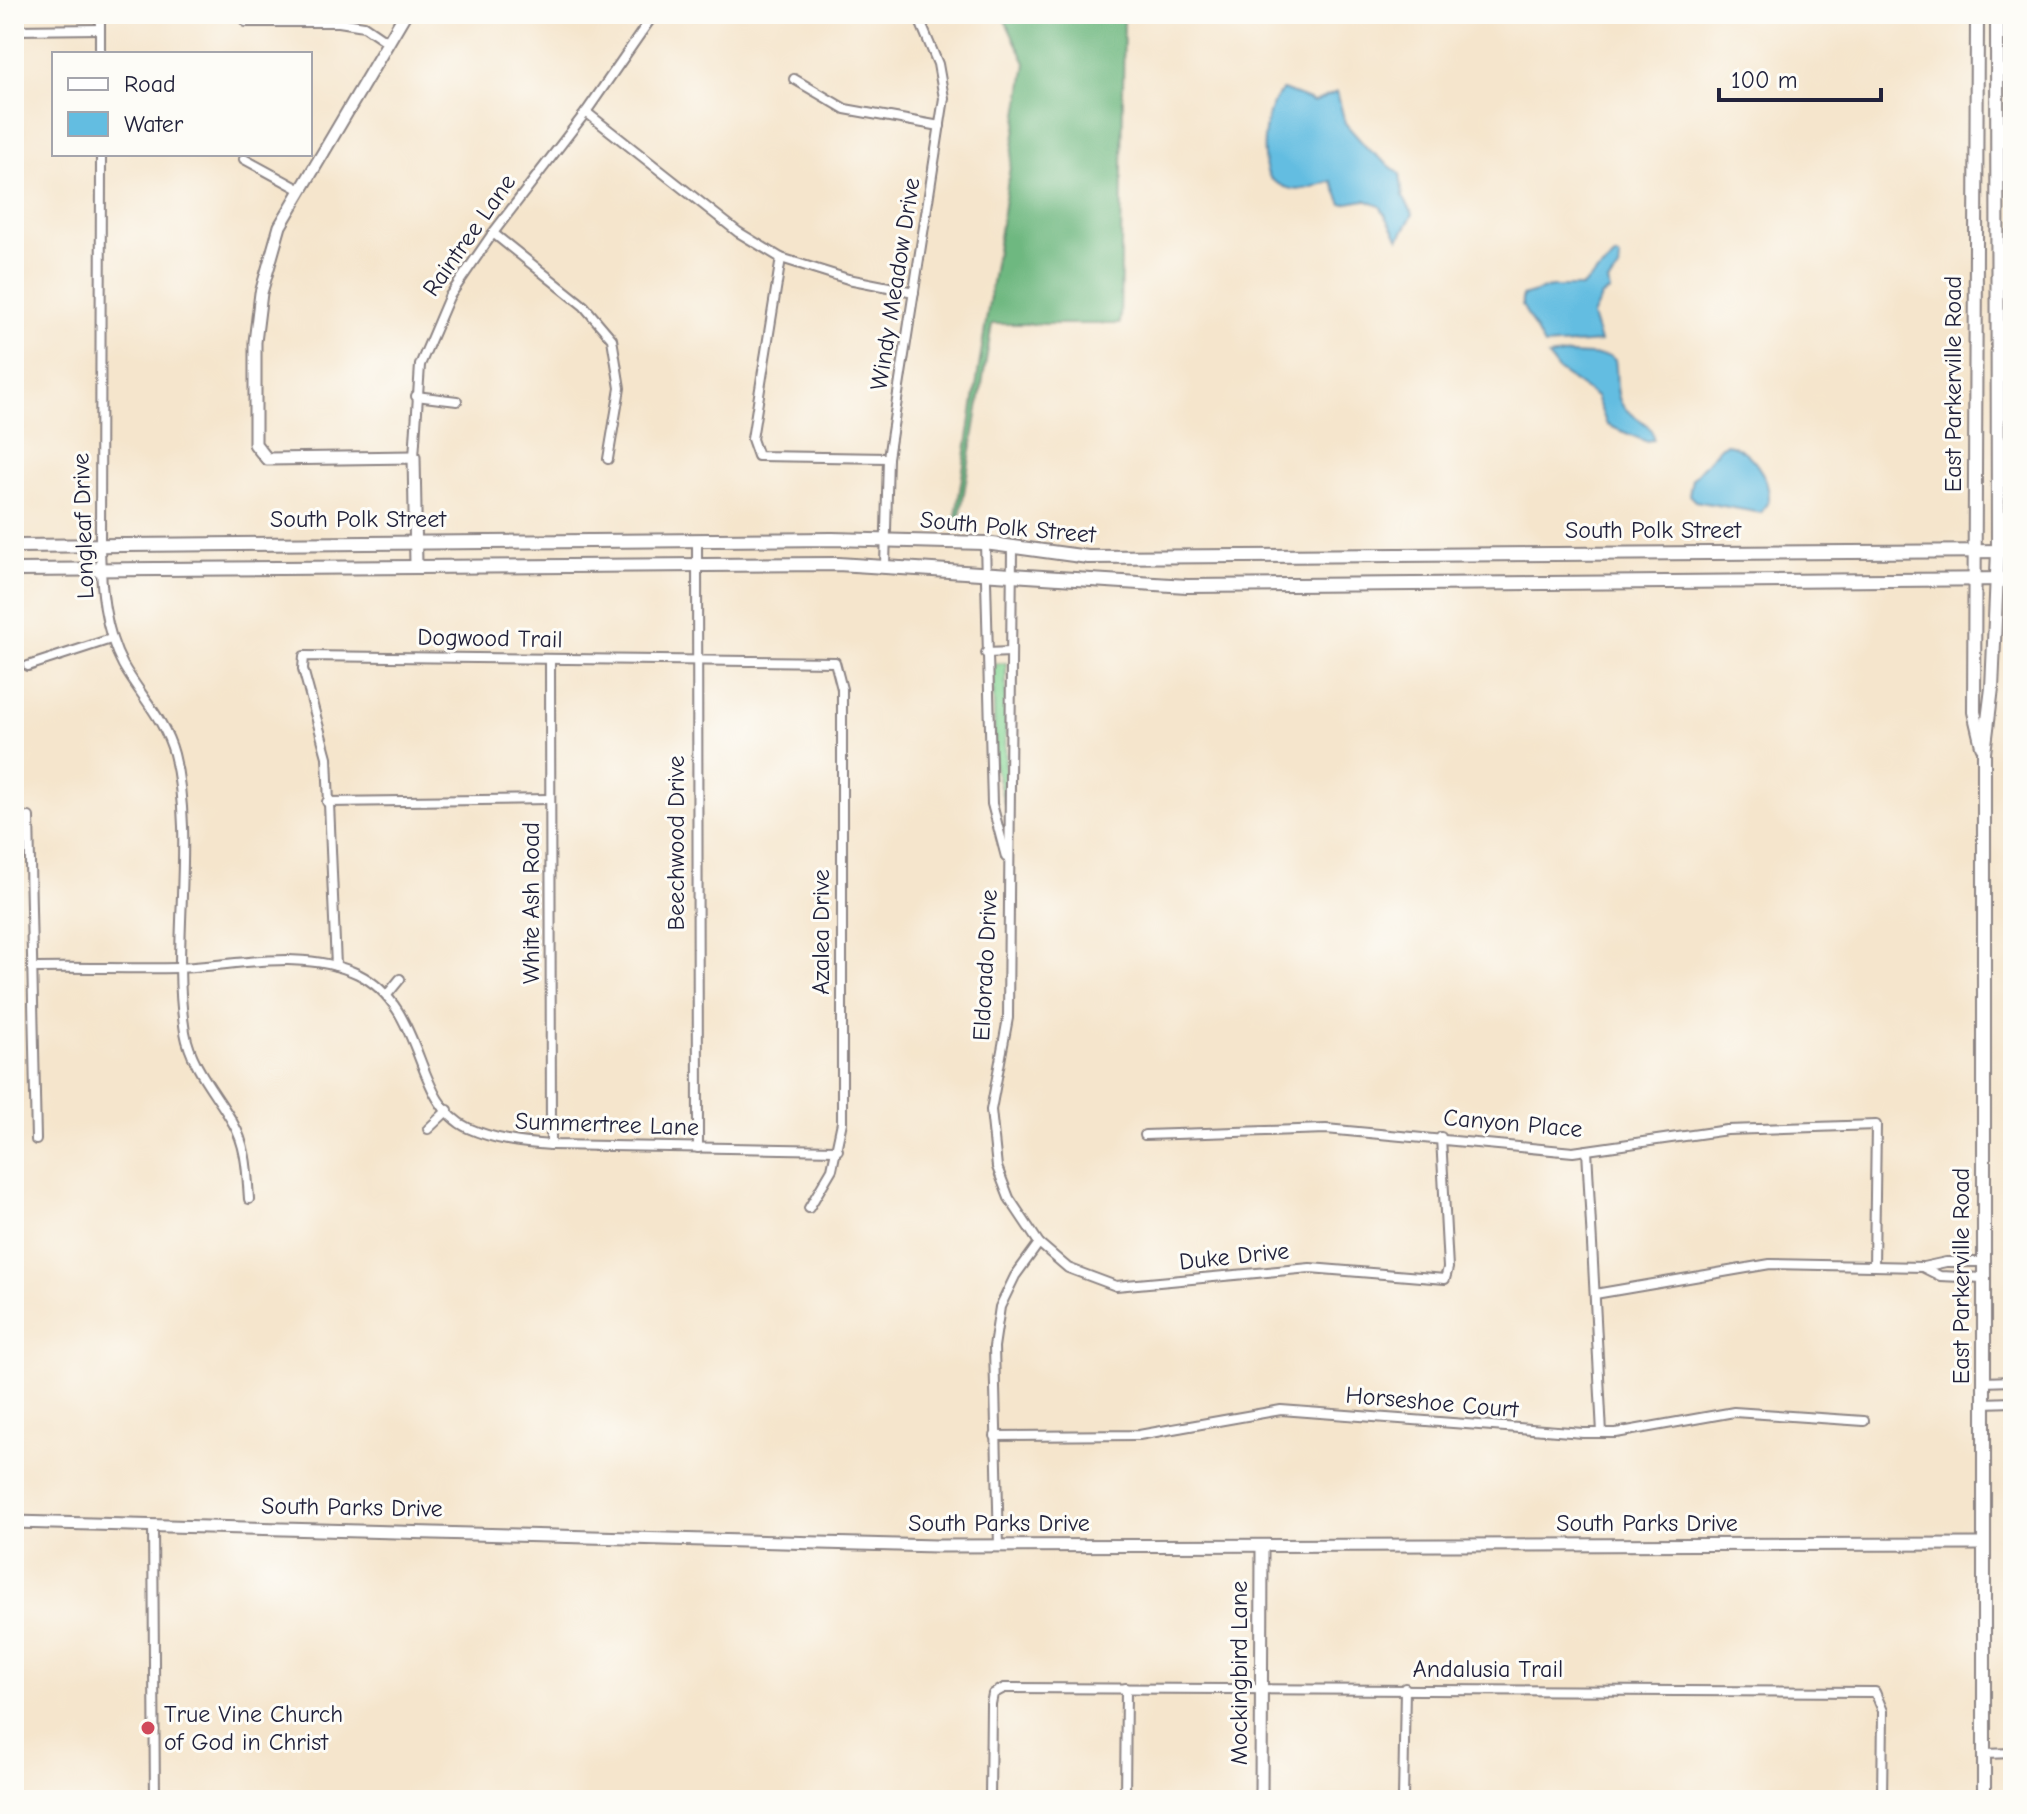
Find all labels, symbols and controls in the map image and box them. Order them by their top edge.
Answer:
legend [52,52,312,156]
scale bar [1719,52,1881,102]
text: 100 m [1731,66,1798,94]
text: Road [124,70,176,98]
text: Water [124,110,184,138]
street label: Raintree Lane [417,169,521,301]
street label: Windy Meadow Drive [864,176,926,392]
street label: East Parkerville Road [1939,276,1967,492]
street label: Longleaf Drive [66,452,100,600]
street label: South Polk Street [270,505,447,533]
street label: South Polk Street [919,505,1098,549]
street label: South Polk Street [1565,516,1742,544]
street label: Dogwood Trail [417,623,563,653]
street label: Beechwood Drive [662,755,690,931]
street label: White Ash Road [517,822,545,984]
street label: Azalea Drive [807,869,835,995]
street label: Eldorado Drive [967,889,1003,1041]
street label: Canyon Place [1442,1103,1584,1143]
street label: Summertree Lane [515,1107,699,1141]
street label: East Parkerville Road [1947,1168,1975,1384]
street label: Duke Drive [1178,1236,1290,1276]
street label: Horseshoe Court [1345,1381,1521,1424]
street label: South Parks Drive [261,1491,443,1523]
street label: South Parks Drive [908,1509,1090,1537]
street label: South Parks Drive [1556,1509,1738,1537]
street label: Mockingbird Lane [1225,1581,1253,1765]
street label: Andalusia Trail [1413,1655,1563,1683]
place label: True Vine Church of God in Christ [164,1700,343,1756]
marker: True Vine Church of God in Christ [139,1719,157,1737]

